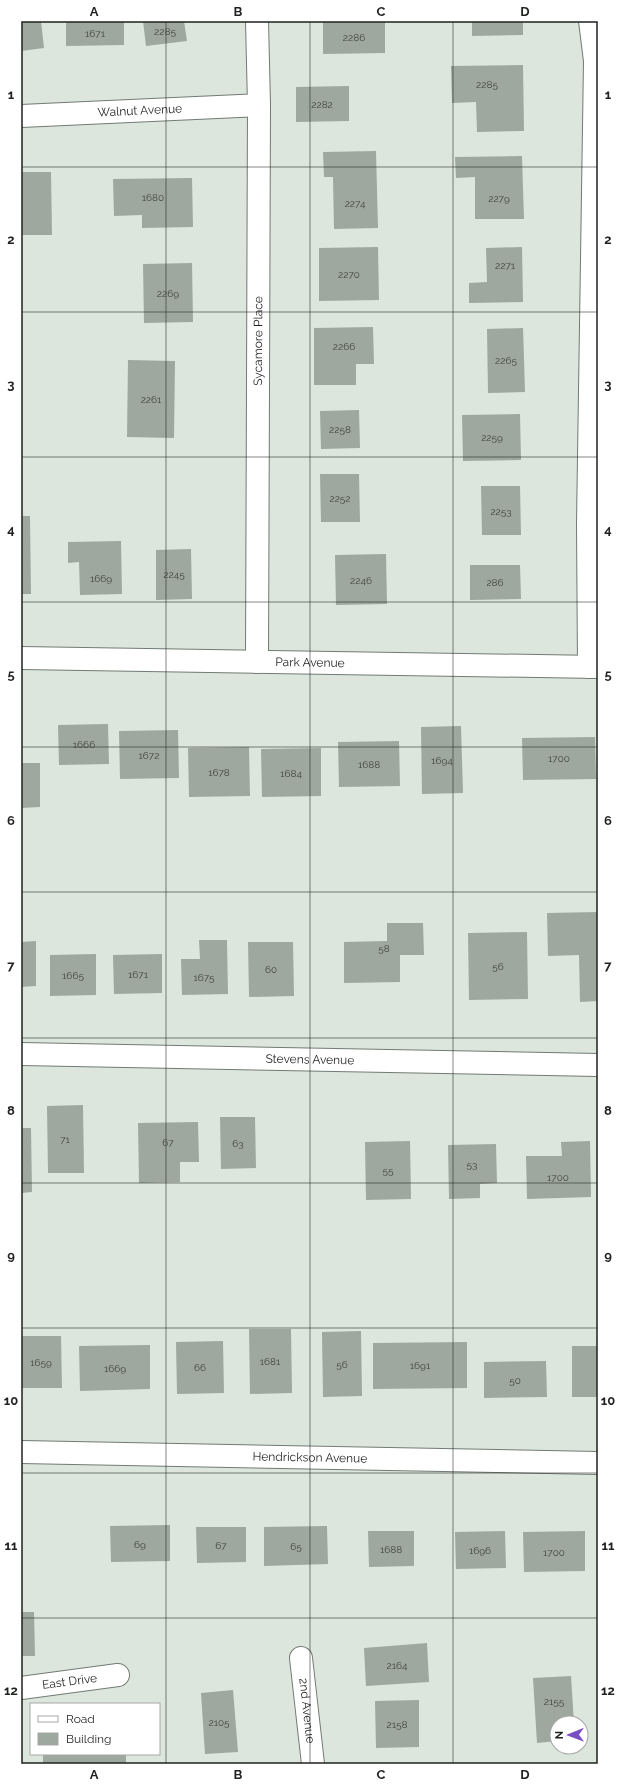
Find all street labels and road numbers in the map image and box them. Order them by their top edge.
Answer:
street label: Walnut Avenue [97,102,183,119]
street label: Sycamore Place [251,296,265,386]
street label: Park Avenue [275,655,345,670]
street label: Stevens Avenue [265,1052,355,1067]
street label: Hendrickson Avenue [252,1449,368,1466]
street label: East Drive [41,1671,98,1692]
street label: 2nd Avenue [296,1677,318,1744]

